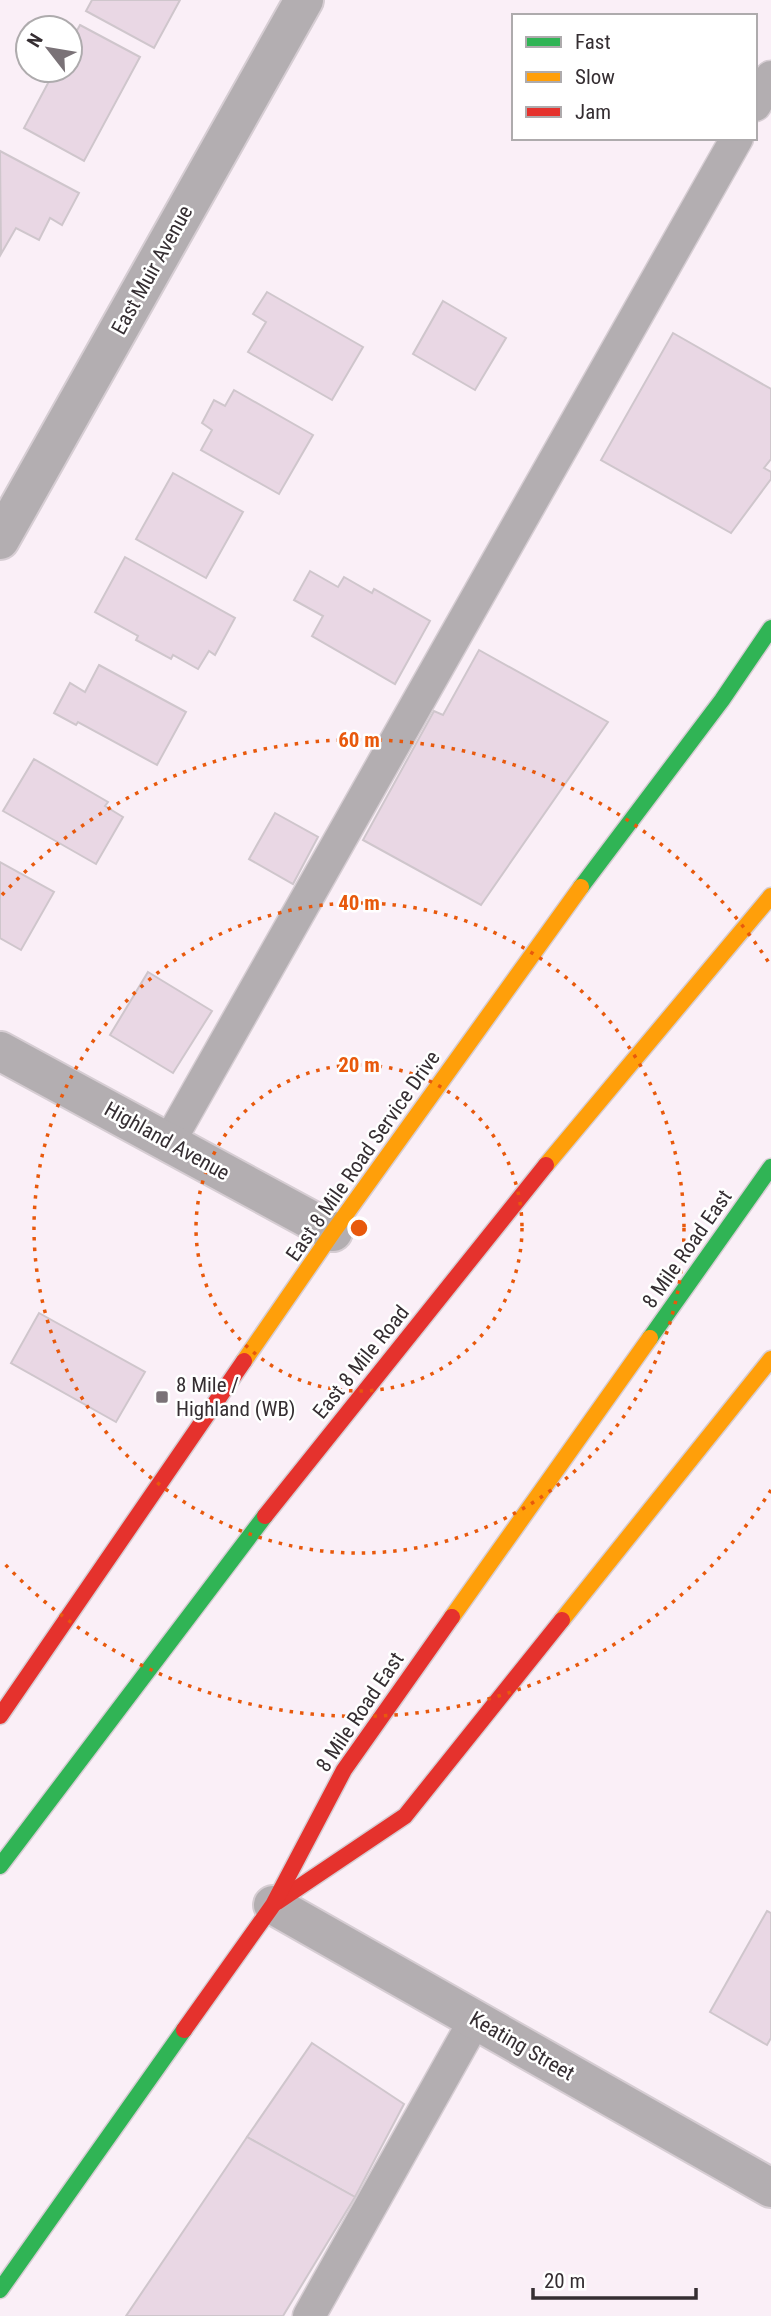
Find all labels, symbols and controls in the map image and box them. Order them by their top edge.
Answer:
north arrow [14,14,84,84]
legend [512,14,757,140]
text: N [22,30,48,51]
text: Fast [575,30,611,54]
text: Slow [575,65,615,89]
text: Jam [575,100,611,124]
street label: East Muir Avenue [107,201,197,339]
text: 60 m [338,728,380,752]
text: 40 m [338,891,380,915]
street label: East 8 Mile Road Service Drive [281,1046,445,1266]
text: 20 m [338,1053,380,1077]
street label: Highland Avenue [100,1097,234,1185]
street label: 8 Mile Road East [637,1185,737,1313]
centre of rings [347,1216,371,1240]
street label: East 8 Mile Road [308,1301,414,1423]
place label: 8 Mile / Highland (WB) [176,1373,296,1421]
marker: 8 Mile / Highland (WB) [154,1389,170,1405]
street label: 8 Mile Road East [311,1648,409,1776]
street label: Keating Street [465,2006,579,2086]
scale bar [533,2256,696,2300]
text: 20 m [544,2269,585,2293]

